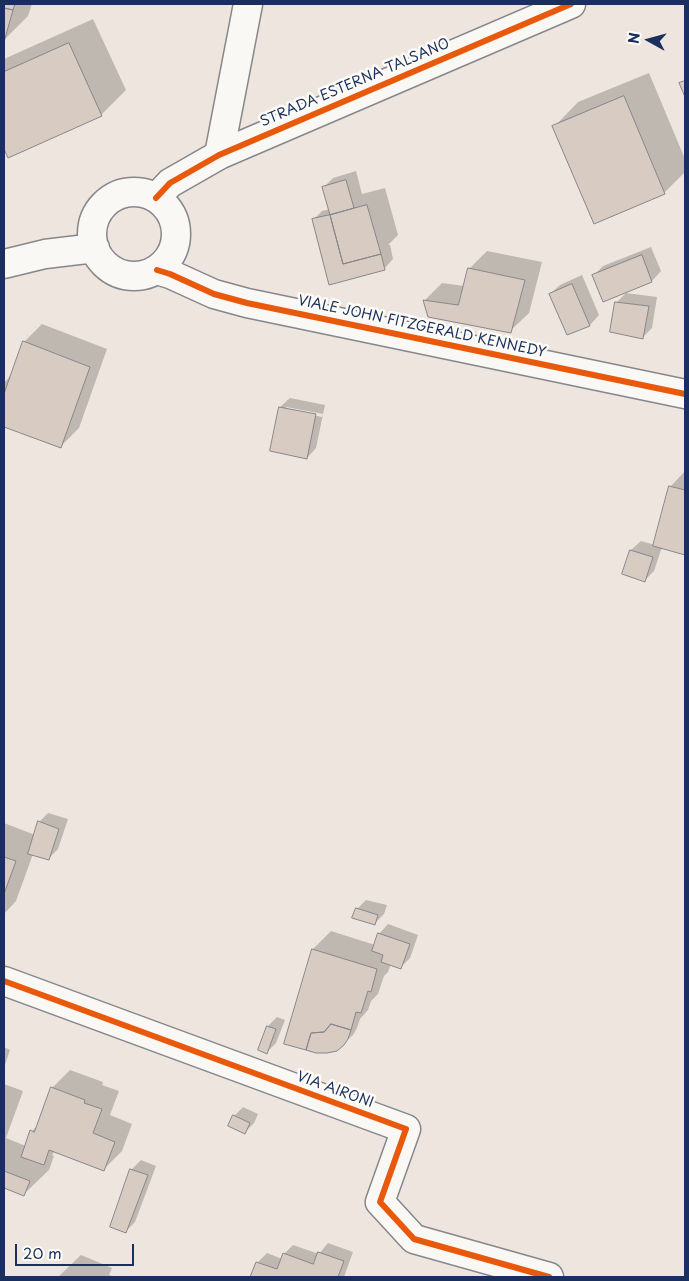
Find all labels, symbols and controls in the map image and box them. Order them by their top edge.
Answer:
north arrow [624,15,674,65]
text: N [623,31,645,45]
street label: STRADA ESTERNA TALSANO [258,35,452,131]
street label: VIALE JOHN FITZGERALD KENNEDY [296,292,548,362]
street label: VIA AIRONI [294,1068,376,1112]
scale bar [18,1234,136,1266]
text: 20 m [23,1241,62,1264]

